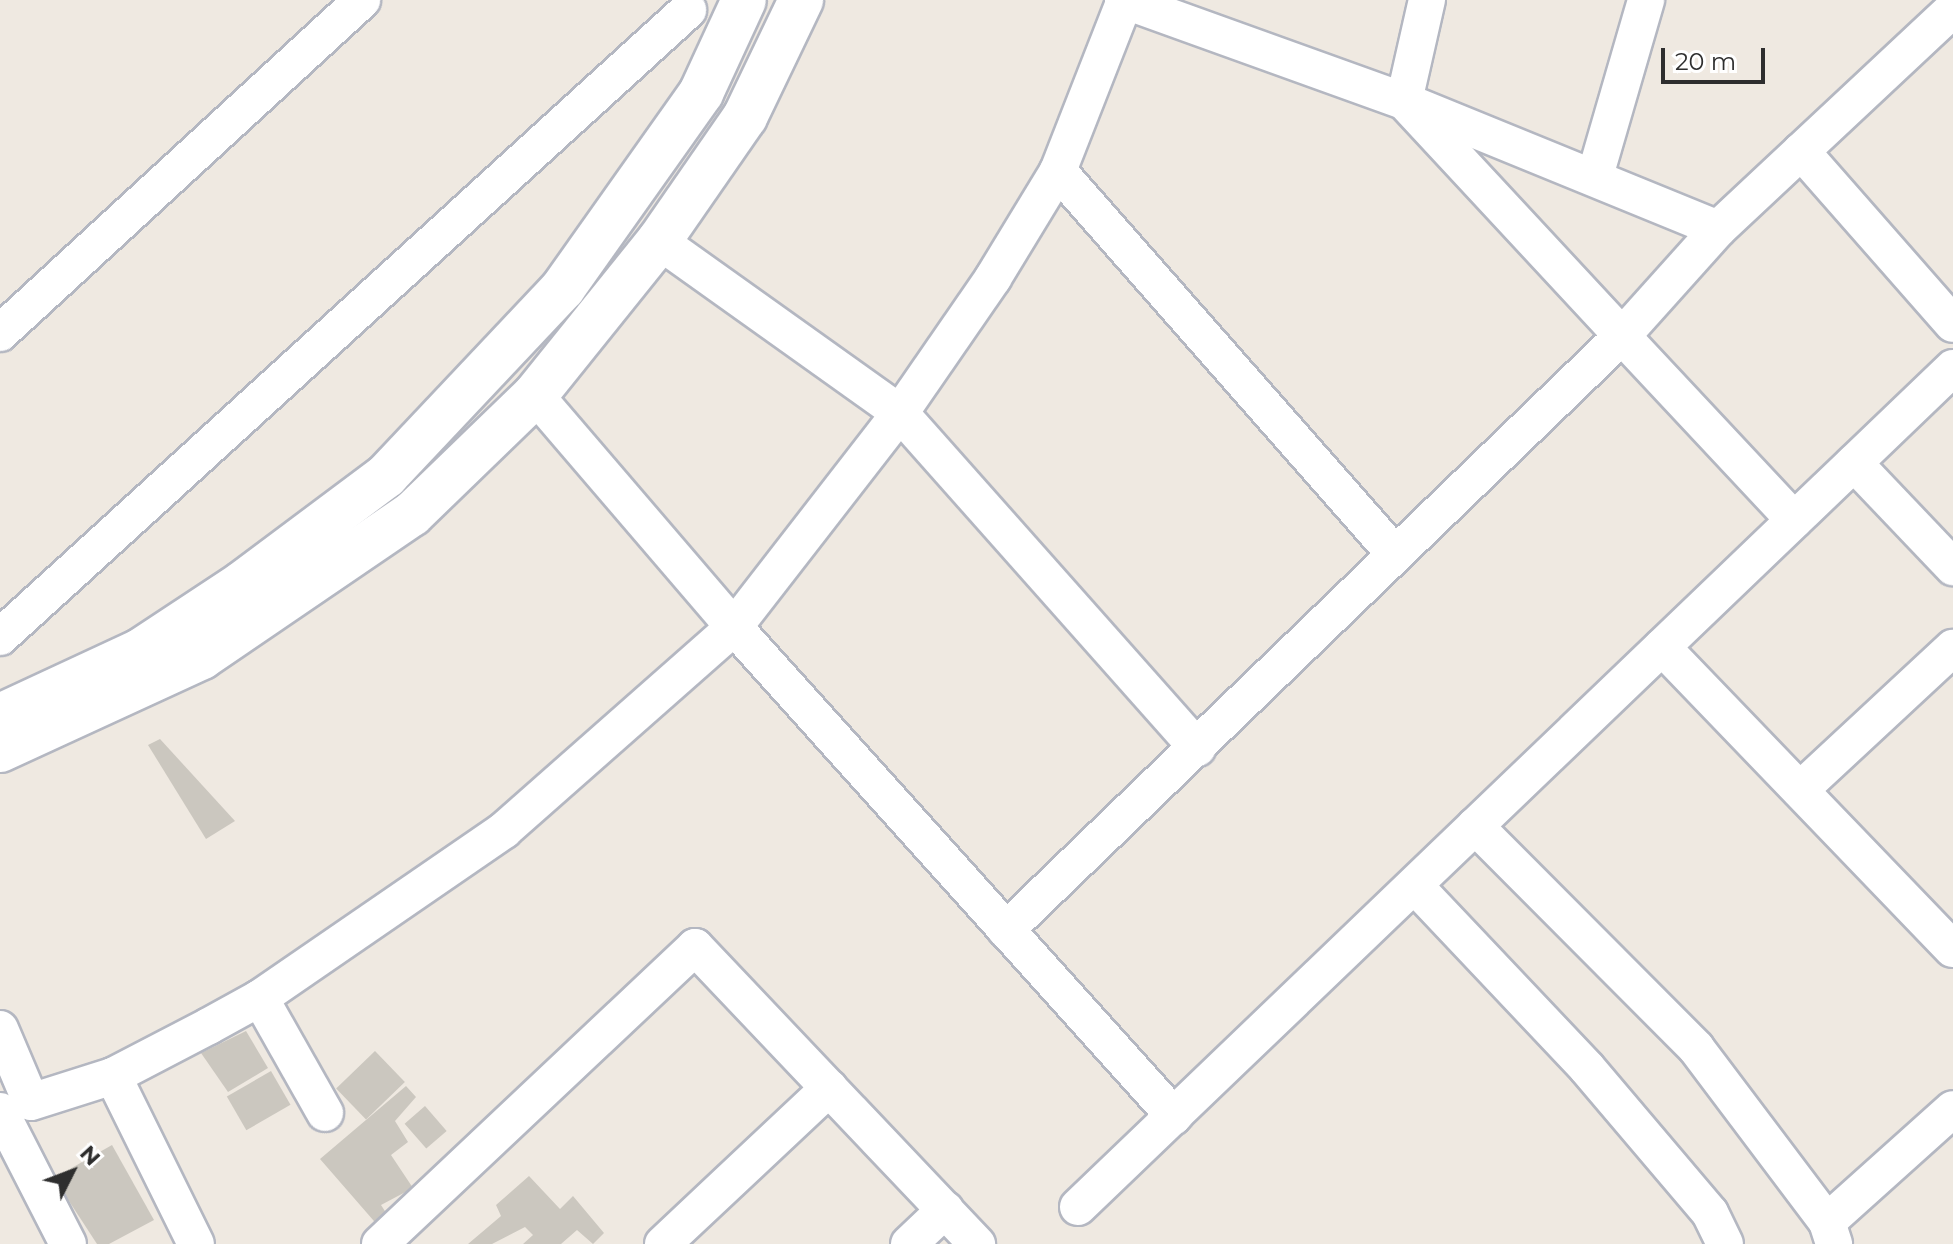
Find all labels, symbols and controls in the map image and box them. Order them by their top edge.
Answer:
scale bar [1665,32,1769,82]
text: 20 m [1675,47,1736,76]
north arrow [32,1132,112,1212]
text: N [74,1140,106,1171]

